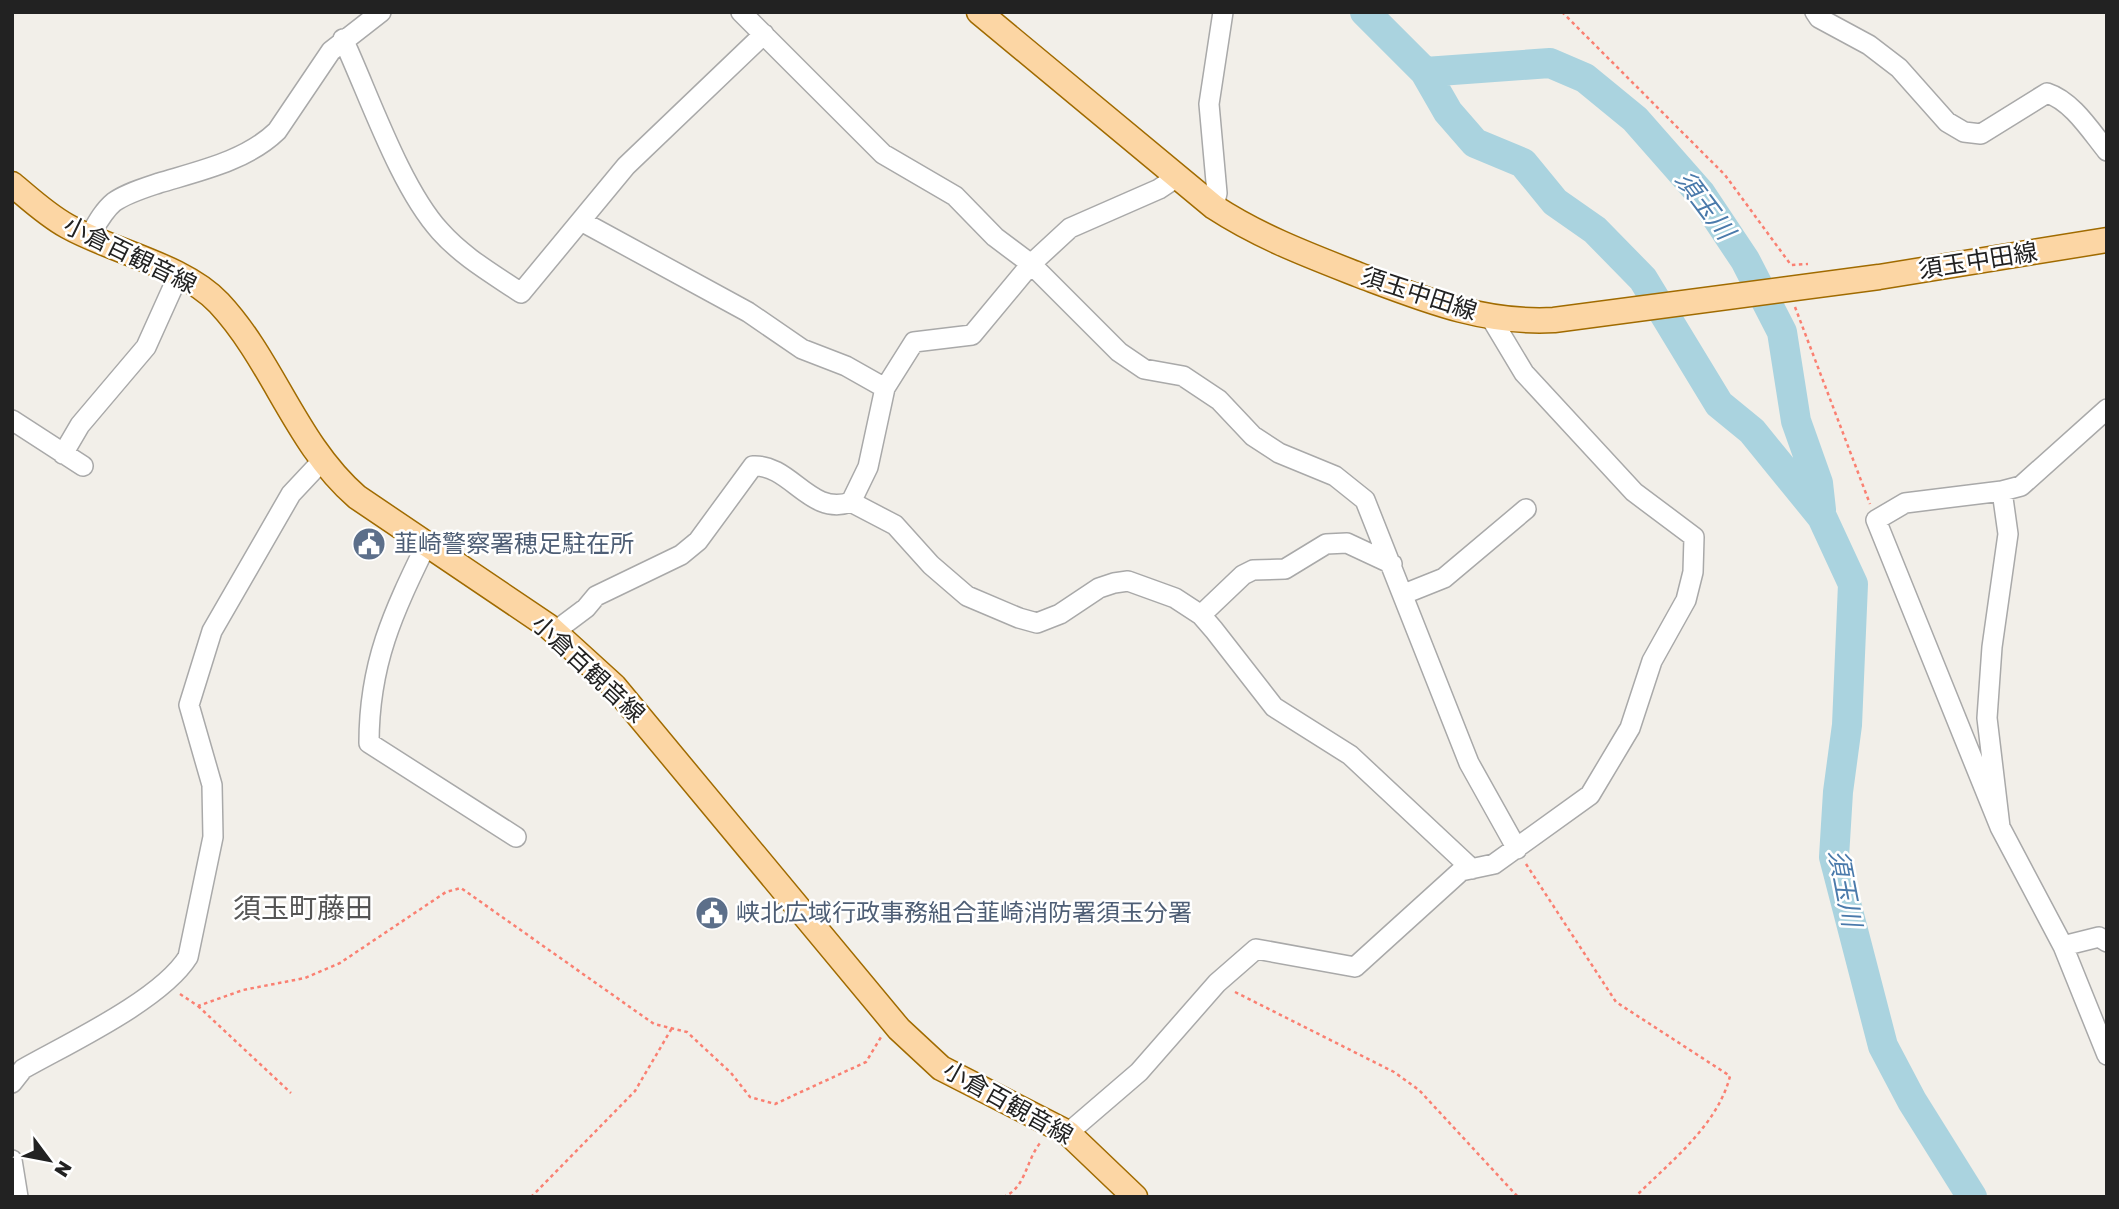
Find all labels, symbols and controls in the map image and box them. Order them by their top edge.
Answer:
water label: 須玉川 [1670,164,1743,248]
street label: 小倉百観音線 [60,209,202,298]
street label: 須玉中田線 [1916,236,2039,283]
street label: 須玉中田線 [1358,260,1481,325]
public building icon: 韮崎警察署穂足駐在所 [350,525,388,563]
place label: 韮崎警察署穂足駐在所 [394,528,634,557]
street label: 小倉百観音線 [526,608,652,728]
water label: 須玉川 [1823,847,1869,932]
district label: 須玉町藤田 [233,891,373,924]
public building icon: 峡北広域行政事務組合韮崎消防署須玉分署 [693,894,731,932]
place label: 峡北広域行政事務組合韮崎消防署須玉分署 [736,897,1192,926]
street label: 小倉百観音線 [939,1054,1079,1149]
north arrow [14,1125,84,1195]
text: N [50,1157,77,1181]

